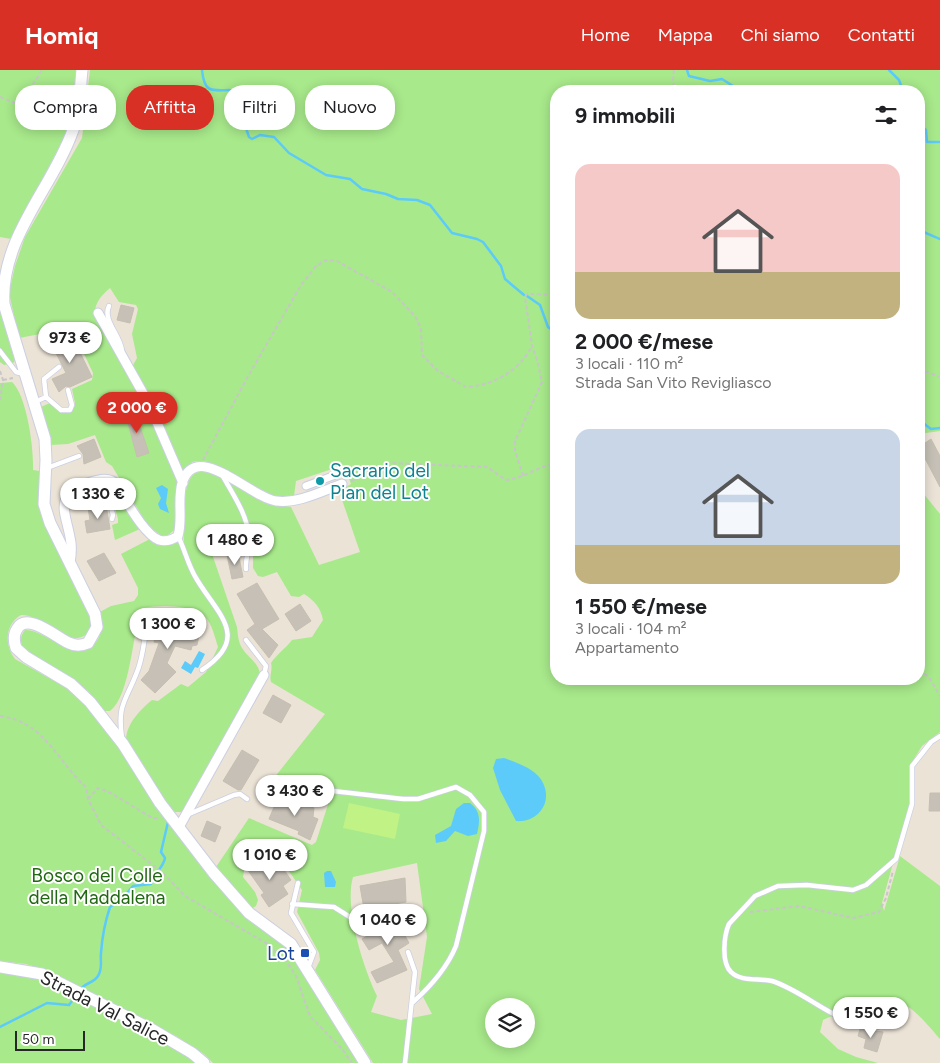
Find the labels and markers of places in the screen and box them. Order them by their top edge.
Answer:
pin: 973 € [35,322,105,364]
pin: 2 000 € [91,392,183,434]
place label: Sacrario del Pian del Lot [330,459,430,504]
marker: Sacrario del Pian del Lot [314,475,326,487]
pin: 1 330 € [52,478,144,520]
pin: 1 480 € [189,524,281,566]
pin: 1 300 € [122,608,214,650]
pin: 3 430 € [249,774,341,817]
pin: 1 010 € [224,838,316,881]
pin: 1 040 € [342,904,434,946]
place label: Lot [267,942,295,965]
marker: Lot [299,947,311,959]
pin: 1 550 € [825,996,917,1039]

